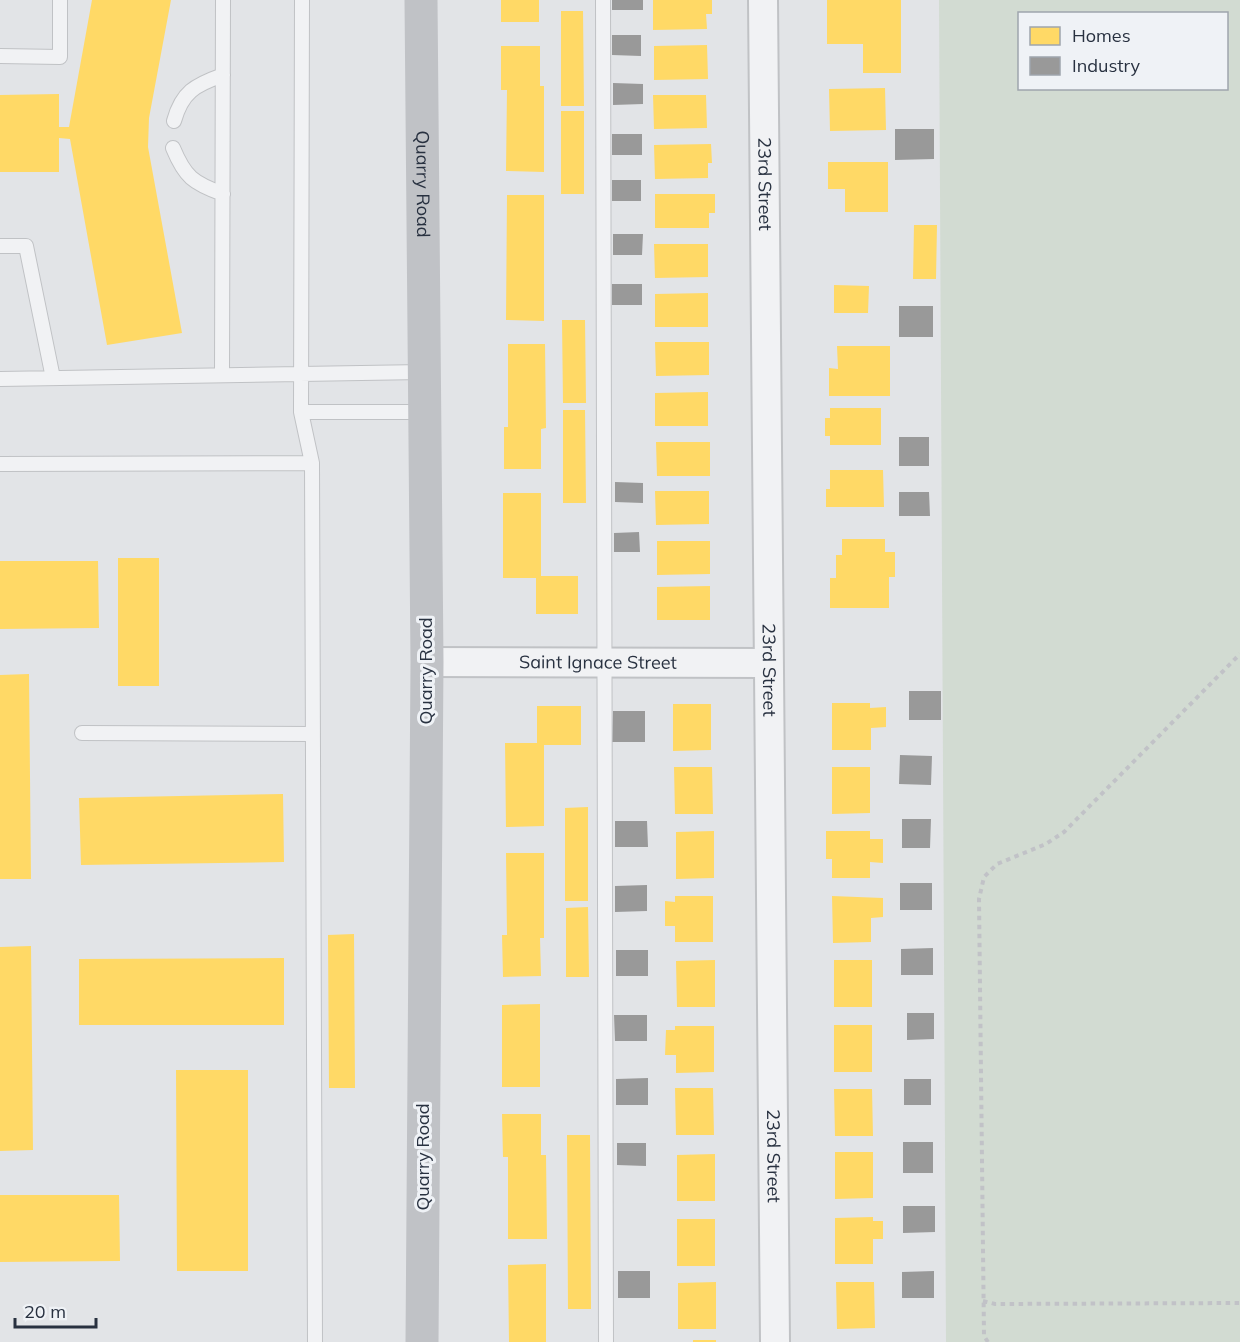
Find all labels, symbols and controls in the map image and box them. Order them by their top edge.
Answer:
legend [1018,12,1228,90]
text: Homes [1072,24,1131,47]
text: Industry [1072,54,1141,77]
street label: Quarry Road [411,130,435,238]
street label: 23rd Street [753,137,777,231]
street label: Quarry Road [414,617,437,725]
street label: 23rd Street [758,623,781,717]
street label: Saint Ignace Street [519,650,677,674]
street label: Quarry Road [411,1103,434,1211]
street label: 23rd Street [762,1109,786,1203]
scale bar [15,1291,96,1329]
text: 20 m [24,1300,66,1323]

